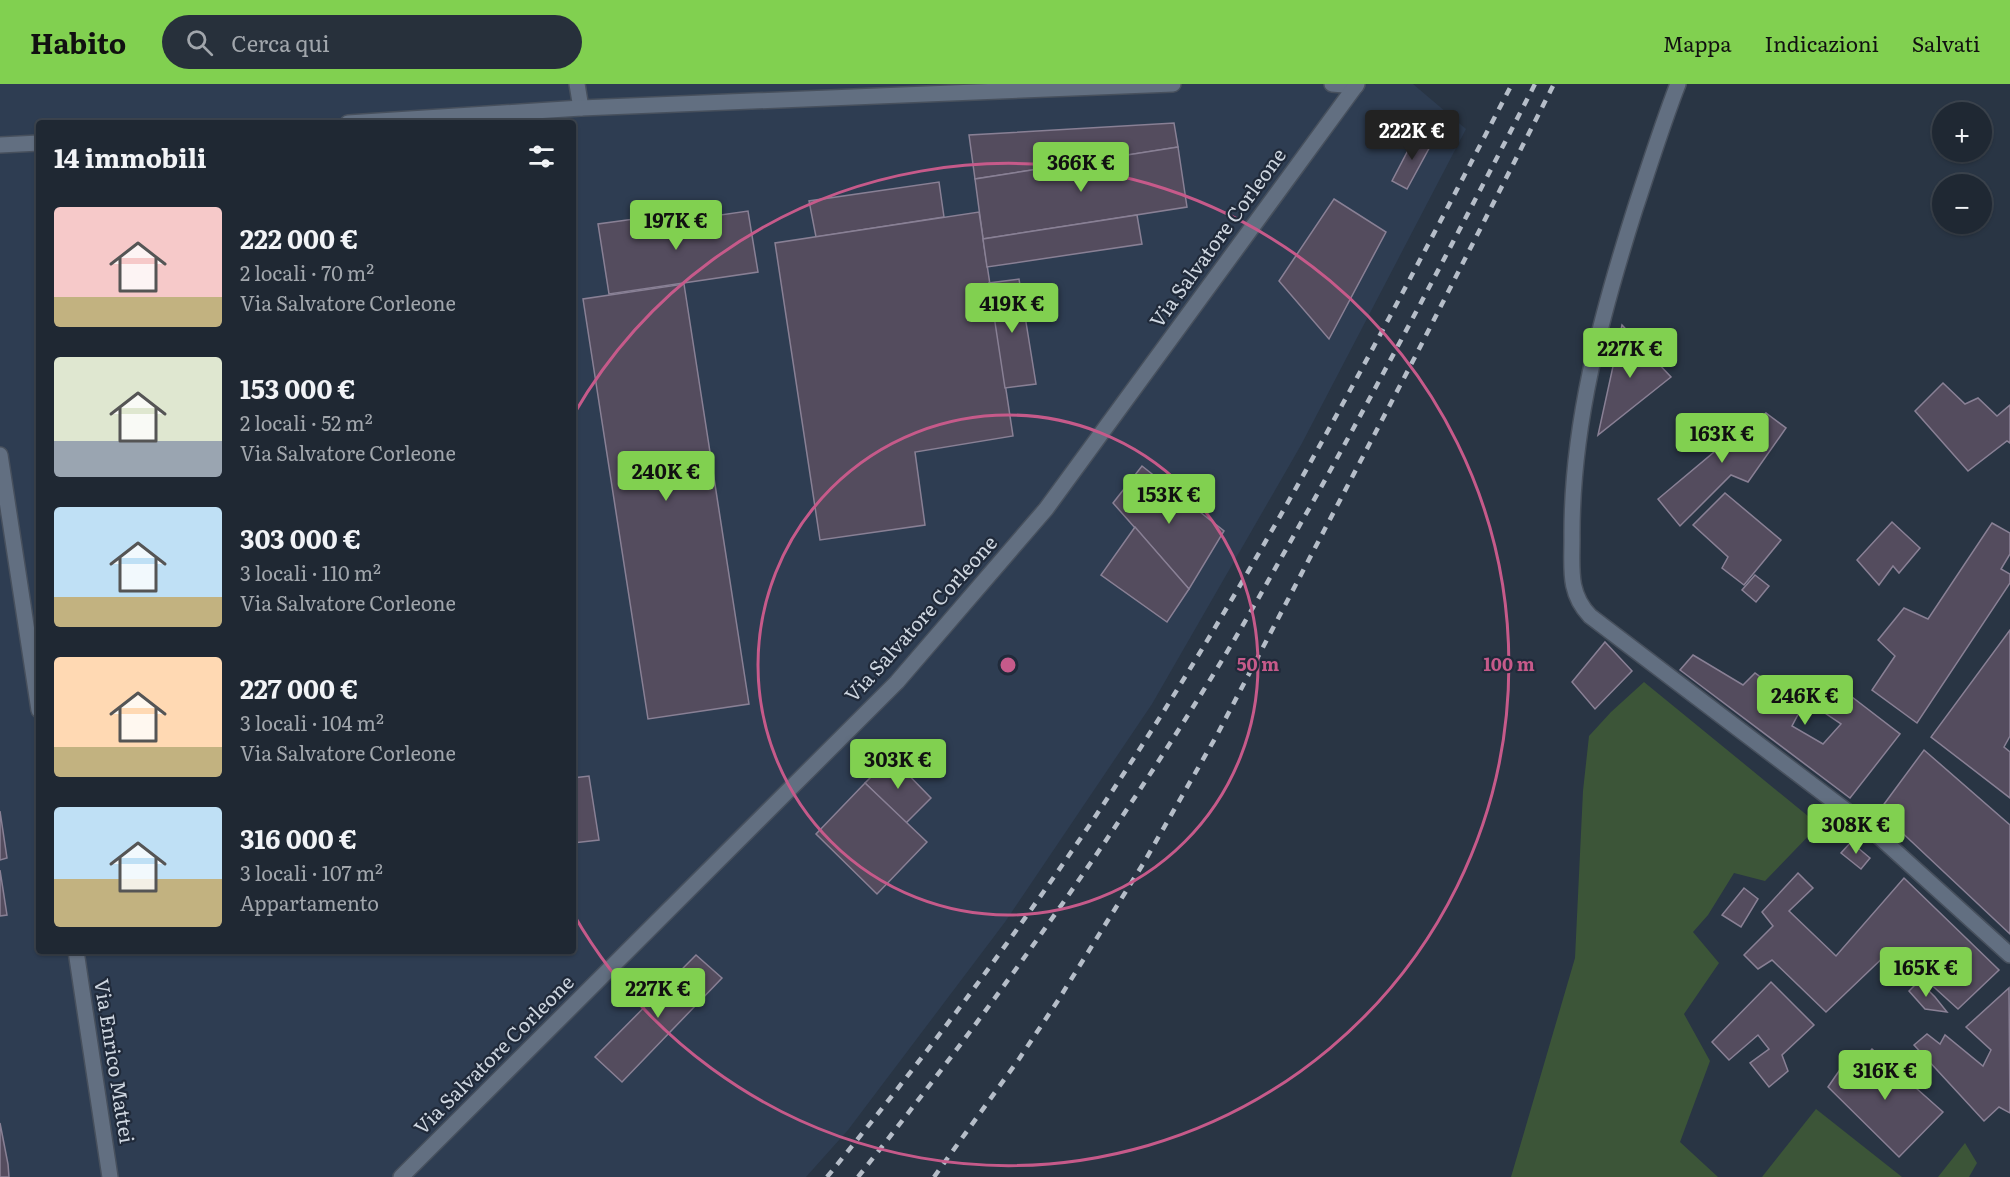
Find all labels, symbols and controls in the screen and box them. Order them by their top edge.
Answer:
search box [162,15,582,69]
text: Habito [30,21,126,63]
icon: search [183,26,216,59]
text: Cerca qui [231,26,330,59]
text: Mappa [1663,27,1732,58]
text: Indicazioni [1765,27,1879,58]
text: Salvati [1912,27,1980,58]
map controls [1932,102,1992,234]
button: + [1932,102,1992,162]
pin: 222K € [1363,110,1461,161]
text: 222K € [1379,114,1445,144]
text: 14 immobili [54,137,207,176]
icon: filters [525,140,558,173]
street label: Via Salvatore Corleone [1141,141,1292,333]
pin: 366K € [1032,142,1130,193]
text: 366K € [1047,146,1115,176]
button: − [1932,174,1992,234]
pin: 197K € [627,200,725,251]
text: 197K € [644,204,708,234]
text: 222 000 € [240,218,358,257]
icon: home [102,231,174,303]
text: 2 locali · 70 m² [240,257,374,287]
pin: 419K € [963,283,1061,334]
text: Via Salvatore Corleone [240,287,456,317]
text: 419K € [979,287,1045,317]
pin: 227K € [1581,328,1679,379]
text: 227K € [1597,332,1663,362]
text: 153 000 € [240,368,356,407]
icon: home [102,381,174,453]
text: 2 locali · 52 m² [240,407,373,437]
pin: 163K € [1673,413,1771,464]
text: 163K € [1690,417,1754,447]
text: Via Salvatore Corleone [240,437,456,467]
pin: 240K € [617,451,715,502]
text: 240K € [632,455,700,485]
pin: 153K € [1120,474,1218,525]
text: 153K € [1137,478,1201,508]
text: 303 000 € [240,518,361,557]
street label: Via Salvatore Corleone [836,527,1003,708]
icon: home [102,531,174,603]
text: 3 locali · 110 m² [240,557,381,587]
text: Via Salvatore Corleone [240,587,456,617]
text: 50 m [1237,650,1279,677]
text: 100 m [1483,650,1535,677]
centre of rings [998,655,1018,675]
text: 227 000 € [240,668,358,707]
pin: 246K € [1756,675,1854,726]
text: 246K € [1771,679,1839,709]
icon: home [102,681,174,753]
text: 3 locali · 104 m² [240,707,384,737]
text: Via Salvatore Corleone [240,737,456,767]
pin: 303K € [849,739,947,790]
text: 303K € [864,743,932,773]
pin: 308K € [1807,804,1905,855]
text: 308K € [1822,808,1890,838]
text: 316 000 € [240,818,357,857]
icon: home [102,831,174,903]
text: 3 locali · 107 m² [240,857,383,887]
text: Appartamento [240,887,379,917]
pin: 165K € [1877,947,1975,998]
text: 165K € [1894,951,1958,981]
street label: Via Salvatore Corleone [406,967,579,1140]
pin: 227K € [609,968,707,1019]
text: 227K € [625,972,691,1002]
street label: Via Enrico Mattei [88,976,144,1146]
pin: 316K € [1836,1050,1934,1101]
text: 316K € [1853,1054,1917,1084]

